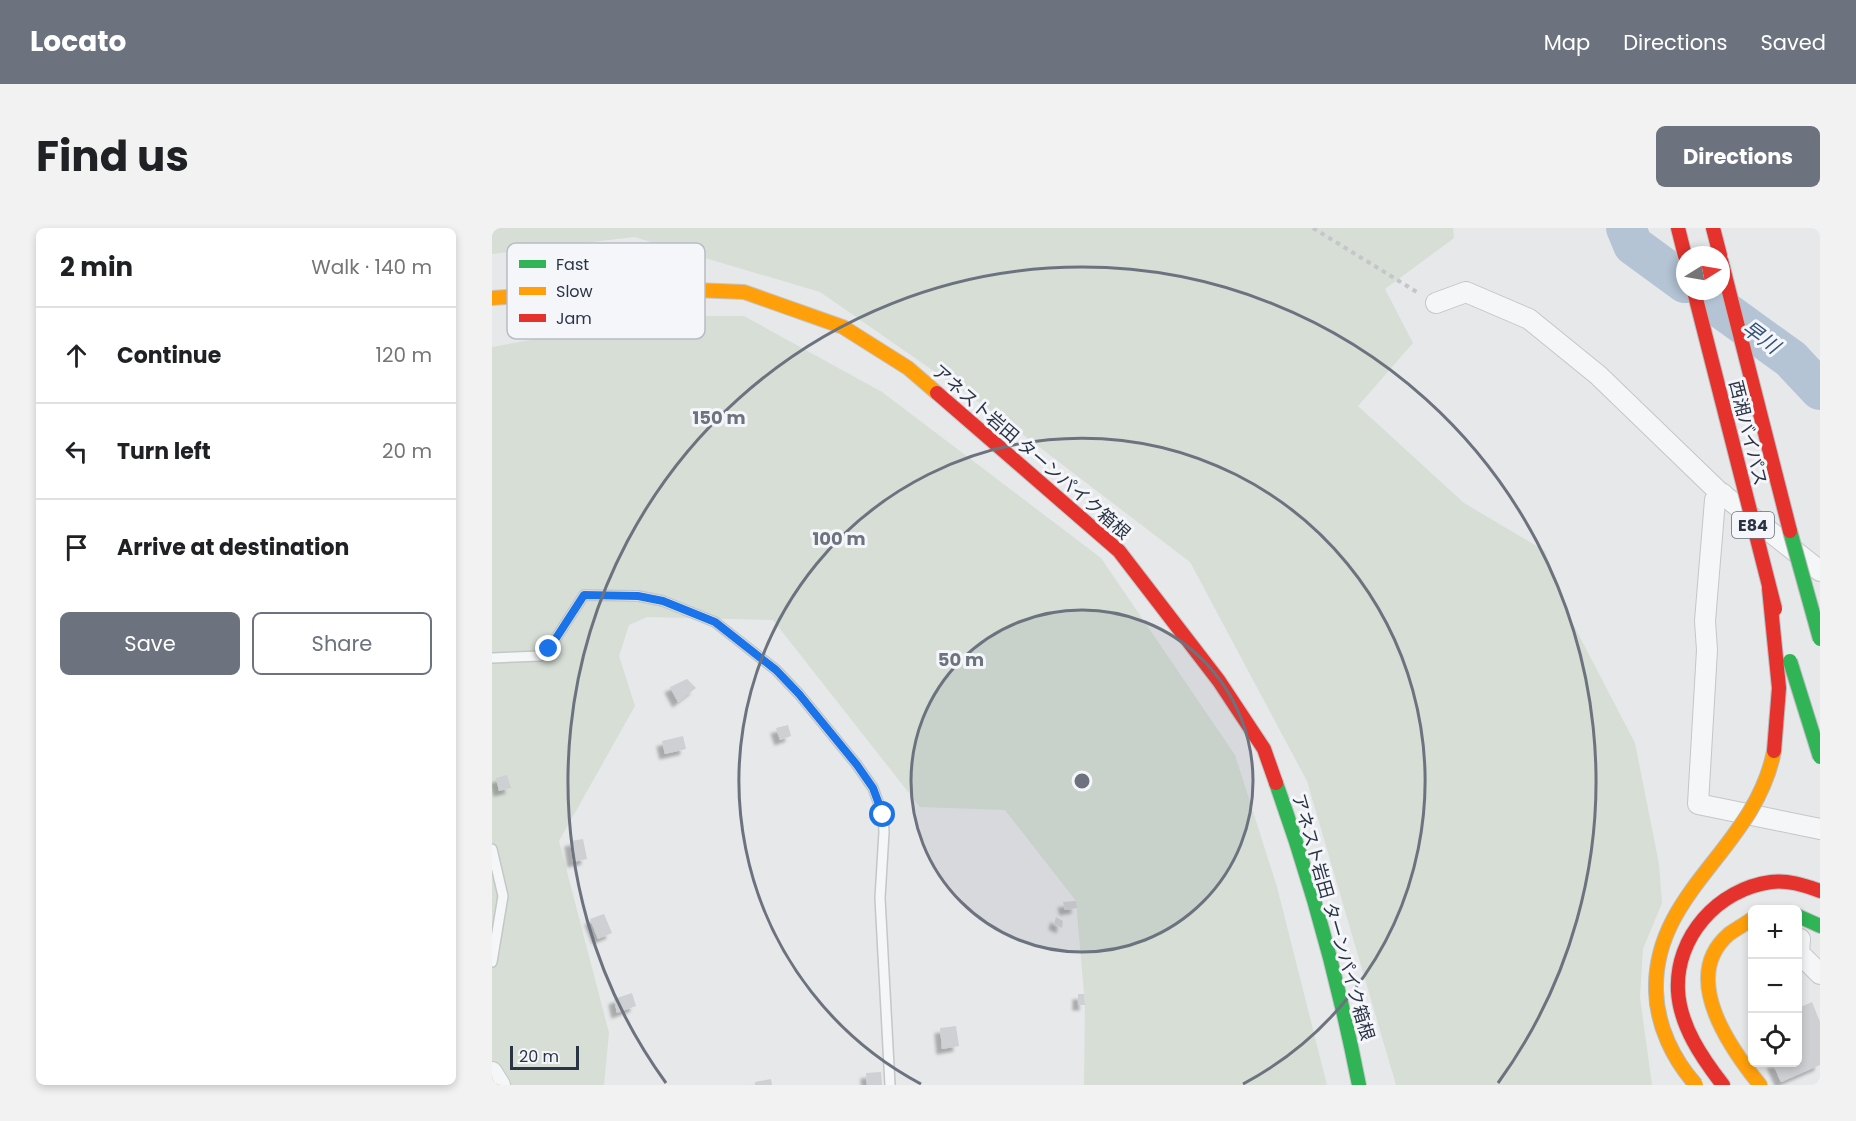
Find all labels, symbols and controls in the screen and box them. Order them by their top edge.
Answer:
text: Locato [30,22,126,61]
text: Map [1544,28,1590,57]
text: Directions [1623,28,1727,57]
text: Saved [1760,28,1826,57]
button: Directions [1656,126,1820,187]
text: Find us [36,127,189,186]
legend [507,243,705,339]
north arrow [1676,246,1730,300]
text: 2 min [60,249,133,285]
text: Walk · 140 m [311,253,432,281]
text: Fast [556,253,589,276]
text: Slow [556,280,593,303]
text: Jam [556,307,592,330]
water label: 早川 [1737,314,1787,361]
icon: ahead [60,339,93,372]
text: Continue [117,340,221,371]
text: 120 m [376,341,432,369]
street label: アネスト岩田 ターンパイク箱根 [927,358,1136,545]
street label: 西湘バイパス [1723,378,1774,488]
text: 150 m [692,405,746,430]
icon: left [60,435,93,468]
text: Turn left [117,436,211,467]
text: 20 m [382,437,432,465]
road number: E84 [1732,512,1774,538]
text: 100 m [812,526,866,551]
icon: arrive [60,531,93,564]
text: Arrive at destination [117,532,349,563]
button: Save [60,612,240,675]
button: Share [252,612,432,675]
route end [535,635,561,661]
text: 50 m [938,647,984,672]
centre of rings [1072,771,1092,791]
street label: アネスト岩田 ターンパイク箱根 [1286,791,1381,1043]
route start [869,801,895,827]
map controls [1748,905,1802,1067]
button: + [1748,905,1802,959]
button: − [1748,959,1802,1013]
button: locate [1748,1013,1802,1067]
scale bar [510,1043,579,1070]
text: 20 m [519,1045,559,1068]

